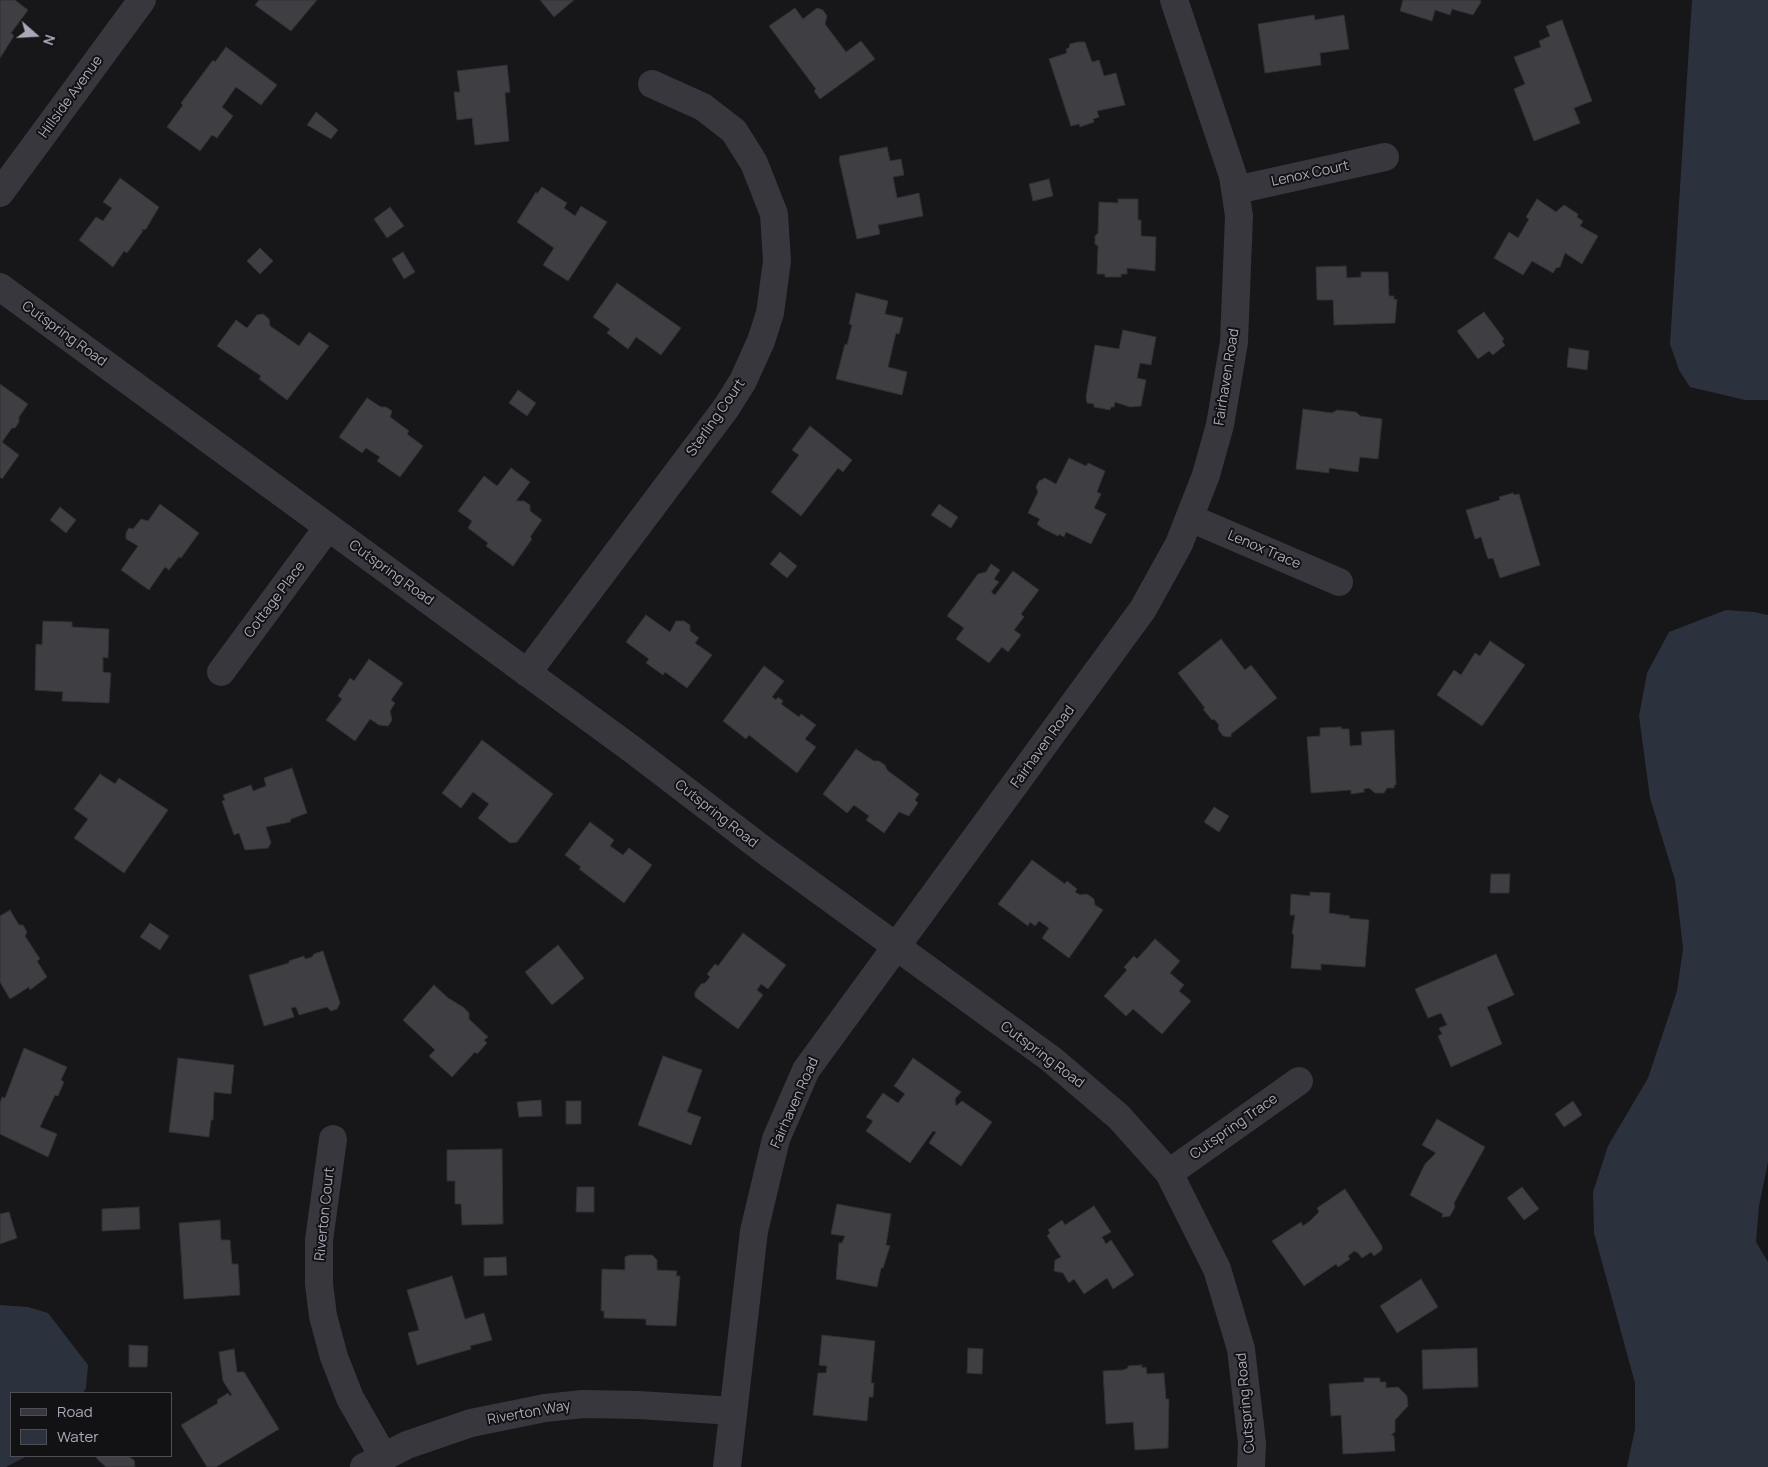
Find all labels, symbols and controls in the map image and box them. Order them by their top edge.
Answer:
north arrow [10,10,60,60]
text: N [39,32,60,48]
street label: Hillside Avenue [36,53,106,141]
street label: Lenox Court [1270,158,1350,190]
street label: Cutspring Road [18,298,110,370]
street label: Fairhaven Road [1211,327,1243,427]
street label: Sterling Court [683,376,749,460]
street label: Lenox Trace [1225,527,1303,573]
street label: Cutspring Road [345,537,437,609]
street label: Cottage Place [241,559,309,641]
street label: Fairhaven Road [1007,703,1079,791]
street label: Cutspring Road [671,776,761,852]
street label: Cutspring Road [997,1018,1087,1092]
street label: Fairhaven Road [767,1055,823,1151]
street label: Cutspring Trace [1187,1091,1281,1163]
street label: Riverton Court [312,1166,338,1262]
street label: Cutspring Road [1233,1352,1259,1454]
legend [10,1392,172,1457]
street label: Riverton Way [486,1397,572,1429]
text: Road [57,1401,93,1422]
text: Water [57,1426,99,1447]

